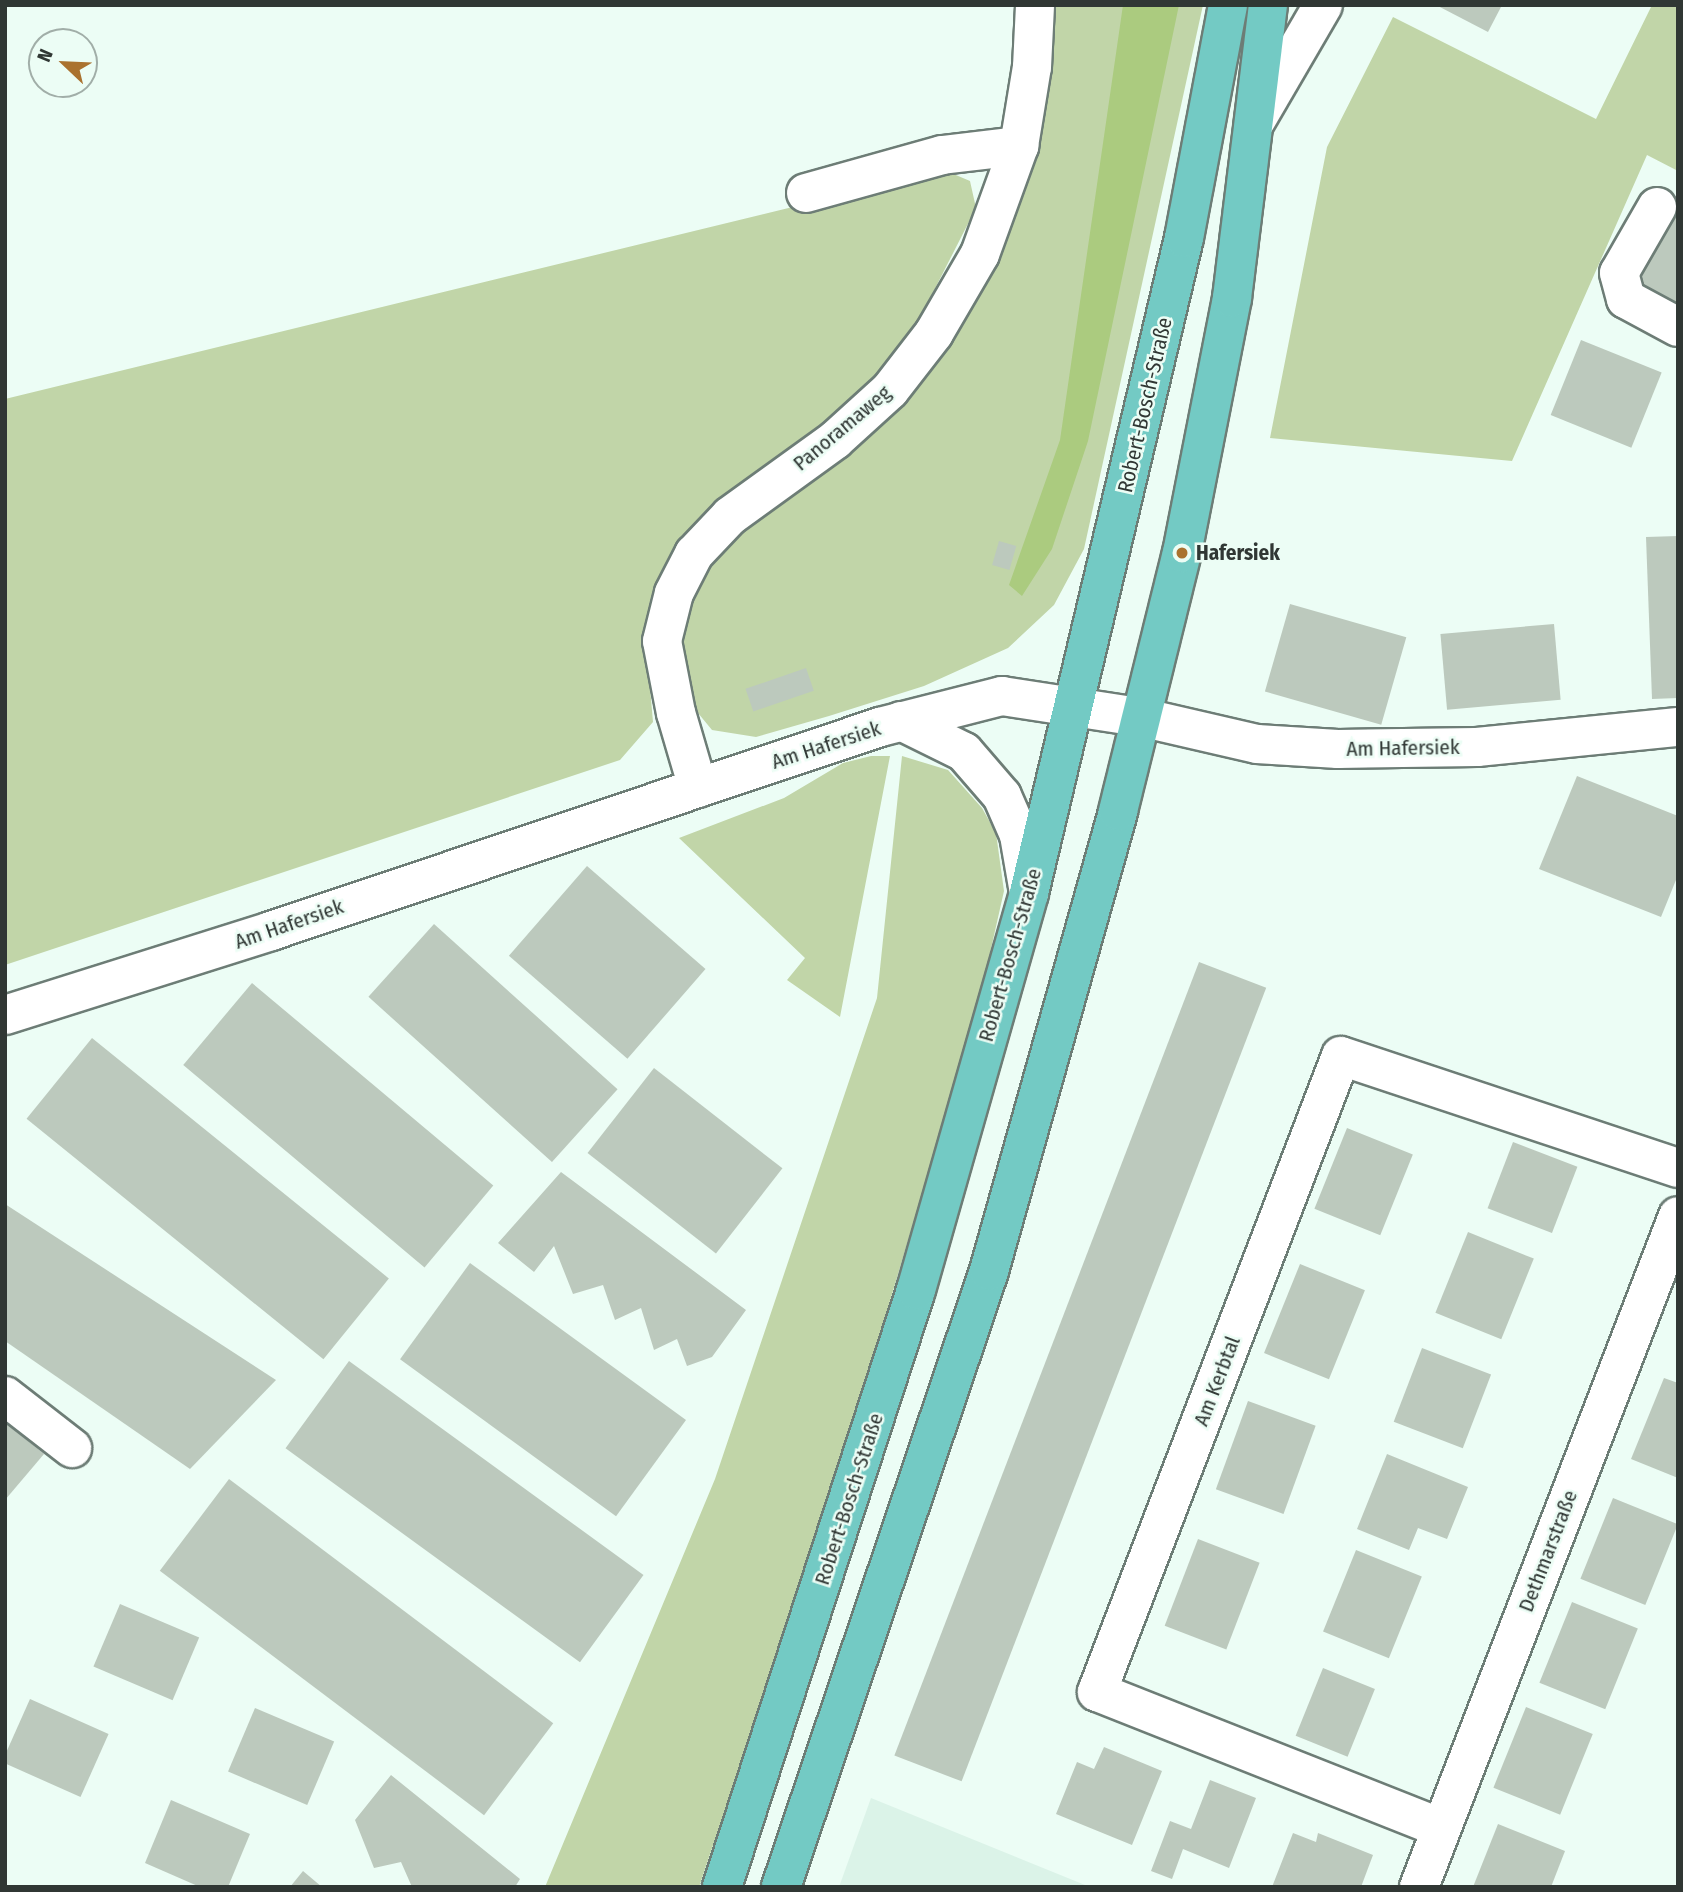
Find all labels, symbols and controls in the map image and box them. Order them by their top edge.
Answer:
north arrow [28,28,98,98]
text: N [32,46,58,65]
street label: Robert-Bosch-Straße [1113,315,1177,495]
street label: Panoramaweg [788,380,896,476]
place label: Hafersiek [1196,540,1280,566]
marker: Hafersiek [1174,545,1190,561]
street label: Am Hafersiek [768,716,884,774]
street label: Am Hafersiek [1346,734,1460,762]
street label: Robert-Bosch-Straße [973,865,1047,1045]
street label: Am Hafersiek [231,894,347,954]
street label: Am Kerbtal [1188,1333,1246,1429]
street label: Robert-Bosch-Straße [809,1410,889,1588]
street label: Dethmarstraße [1513,1487,1583,1615]

